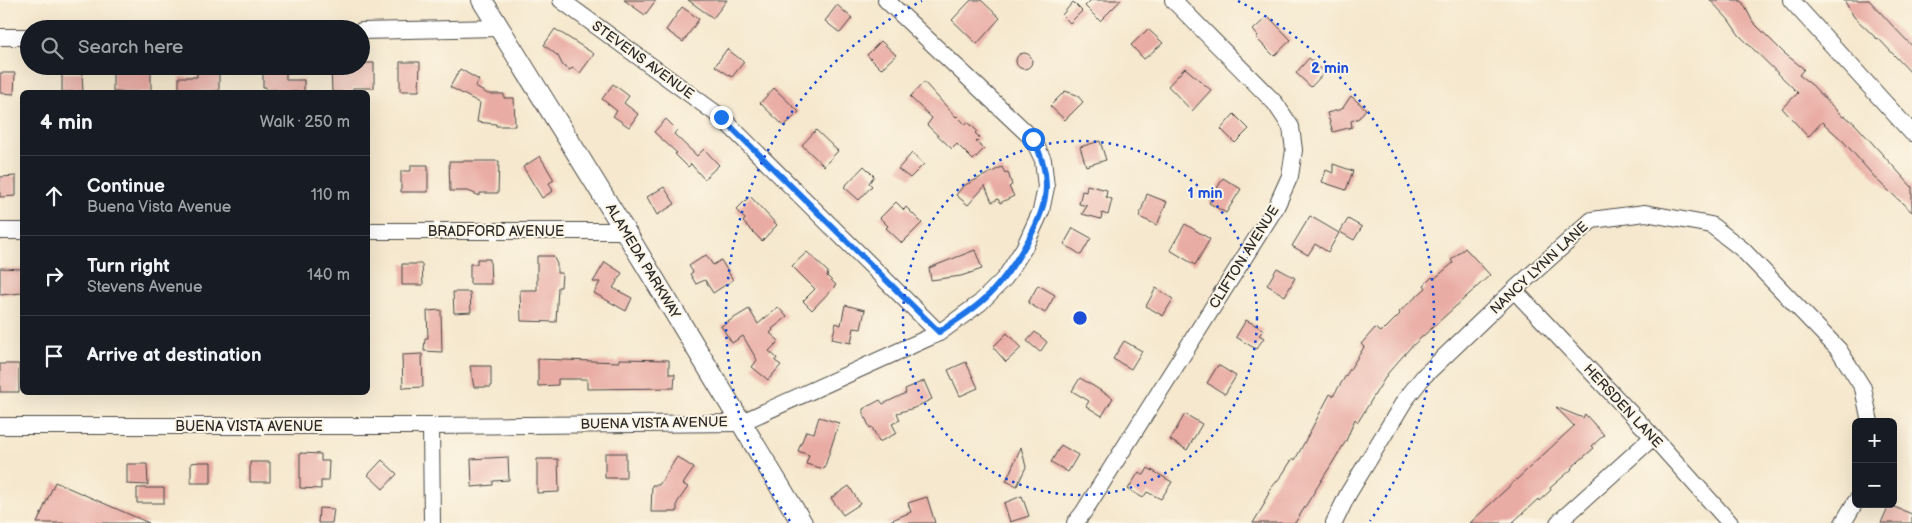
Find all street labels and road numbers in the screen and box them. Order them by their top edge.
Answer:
street label: STEVENS AVENUE [589,17,697,103]
street label: ALAMEDA PARKWAY [602,200,684,322]
street label: CLIFTON AVENUE [1205,202,1283,312]
street label: NANCY LYNN LANE [1487,218,1591,318]
street label: BRADFORD AVENUE [428,223,564,240]
street label: HERSDEN LANE [1580,361,1666,451]
street label: BUENA VISTA AVENUE [580,413,728,433]
street label: BUENA VISTA AVENUE [175,418,323,435]

